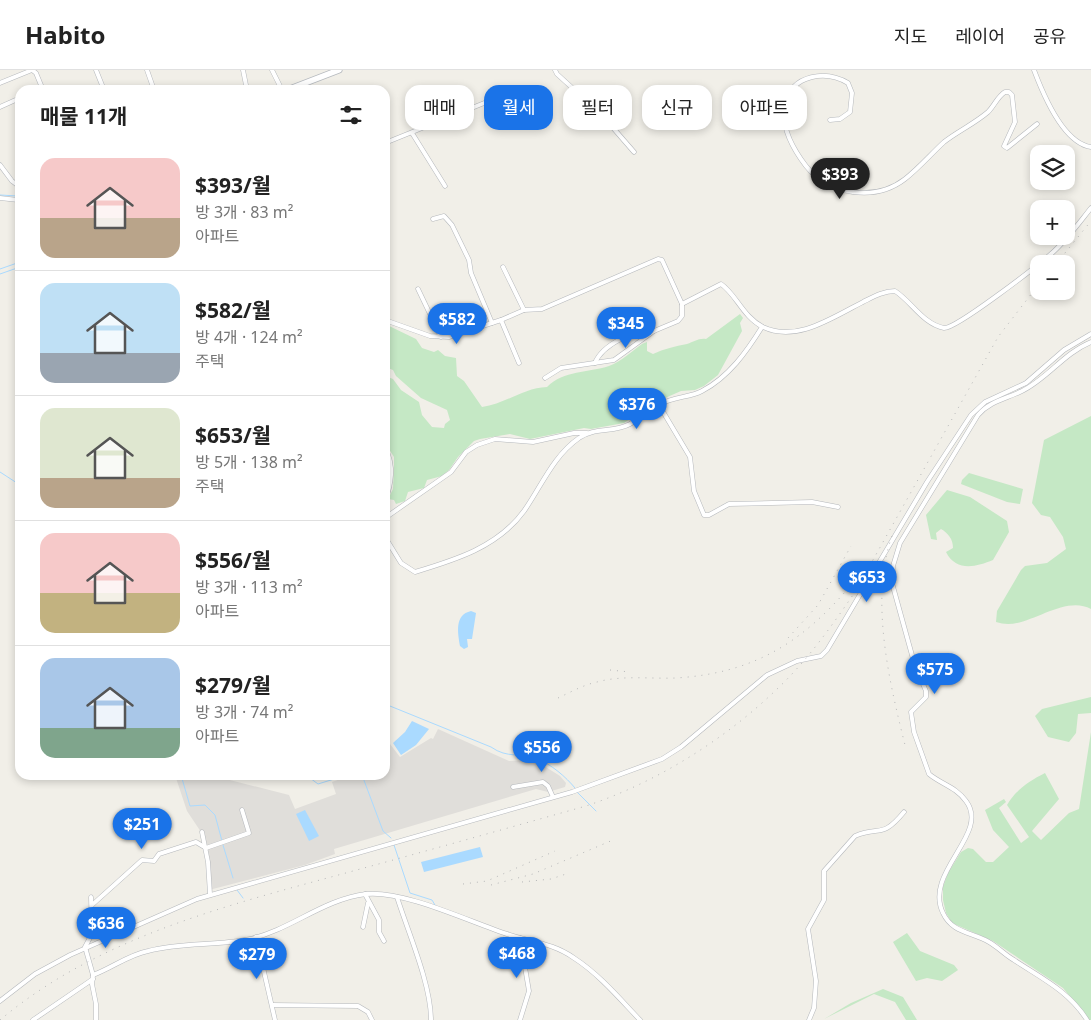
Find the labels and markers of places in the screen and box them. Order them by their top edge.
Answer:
pin: $393 [810,158,870,200]
pin: $582 [427,302,487,345]
pin: $345 [596,306,656,349]
pin: $376 [607,388,667,430]
pin: $653 [837,560,897,603]
pin: $575 [905,652,965,695]
pin: $556 [512,730,572,773]
pin: $251 [112,808,172,850]
pin: $636 [76,906,136,949]
pin: $468 [487,936,547,979]
pin: $279 [227,938,287,980]

